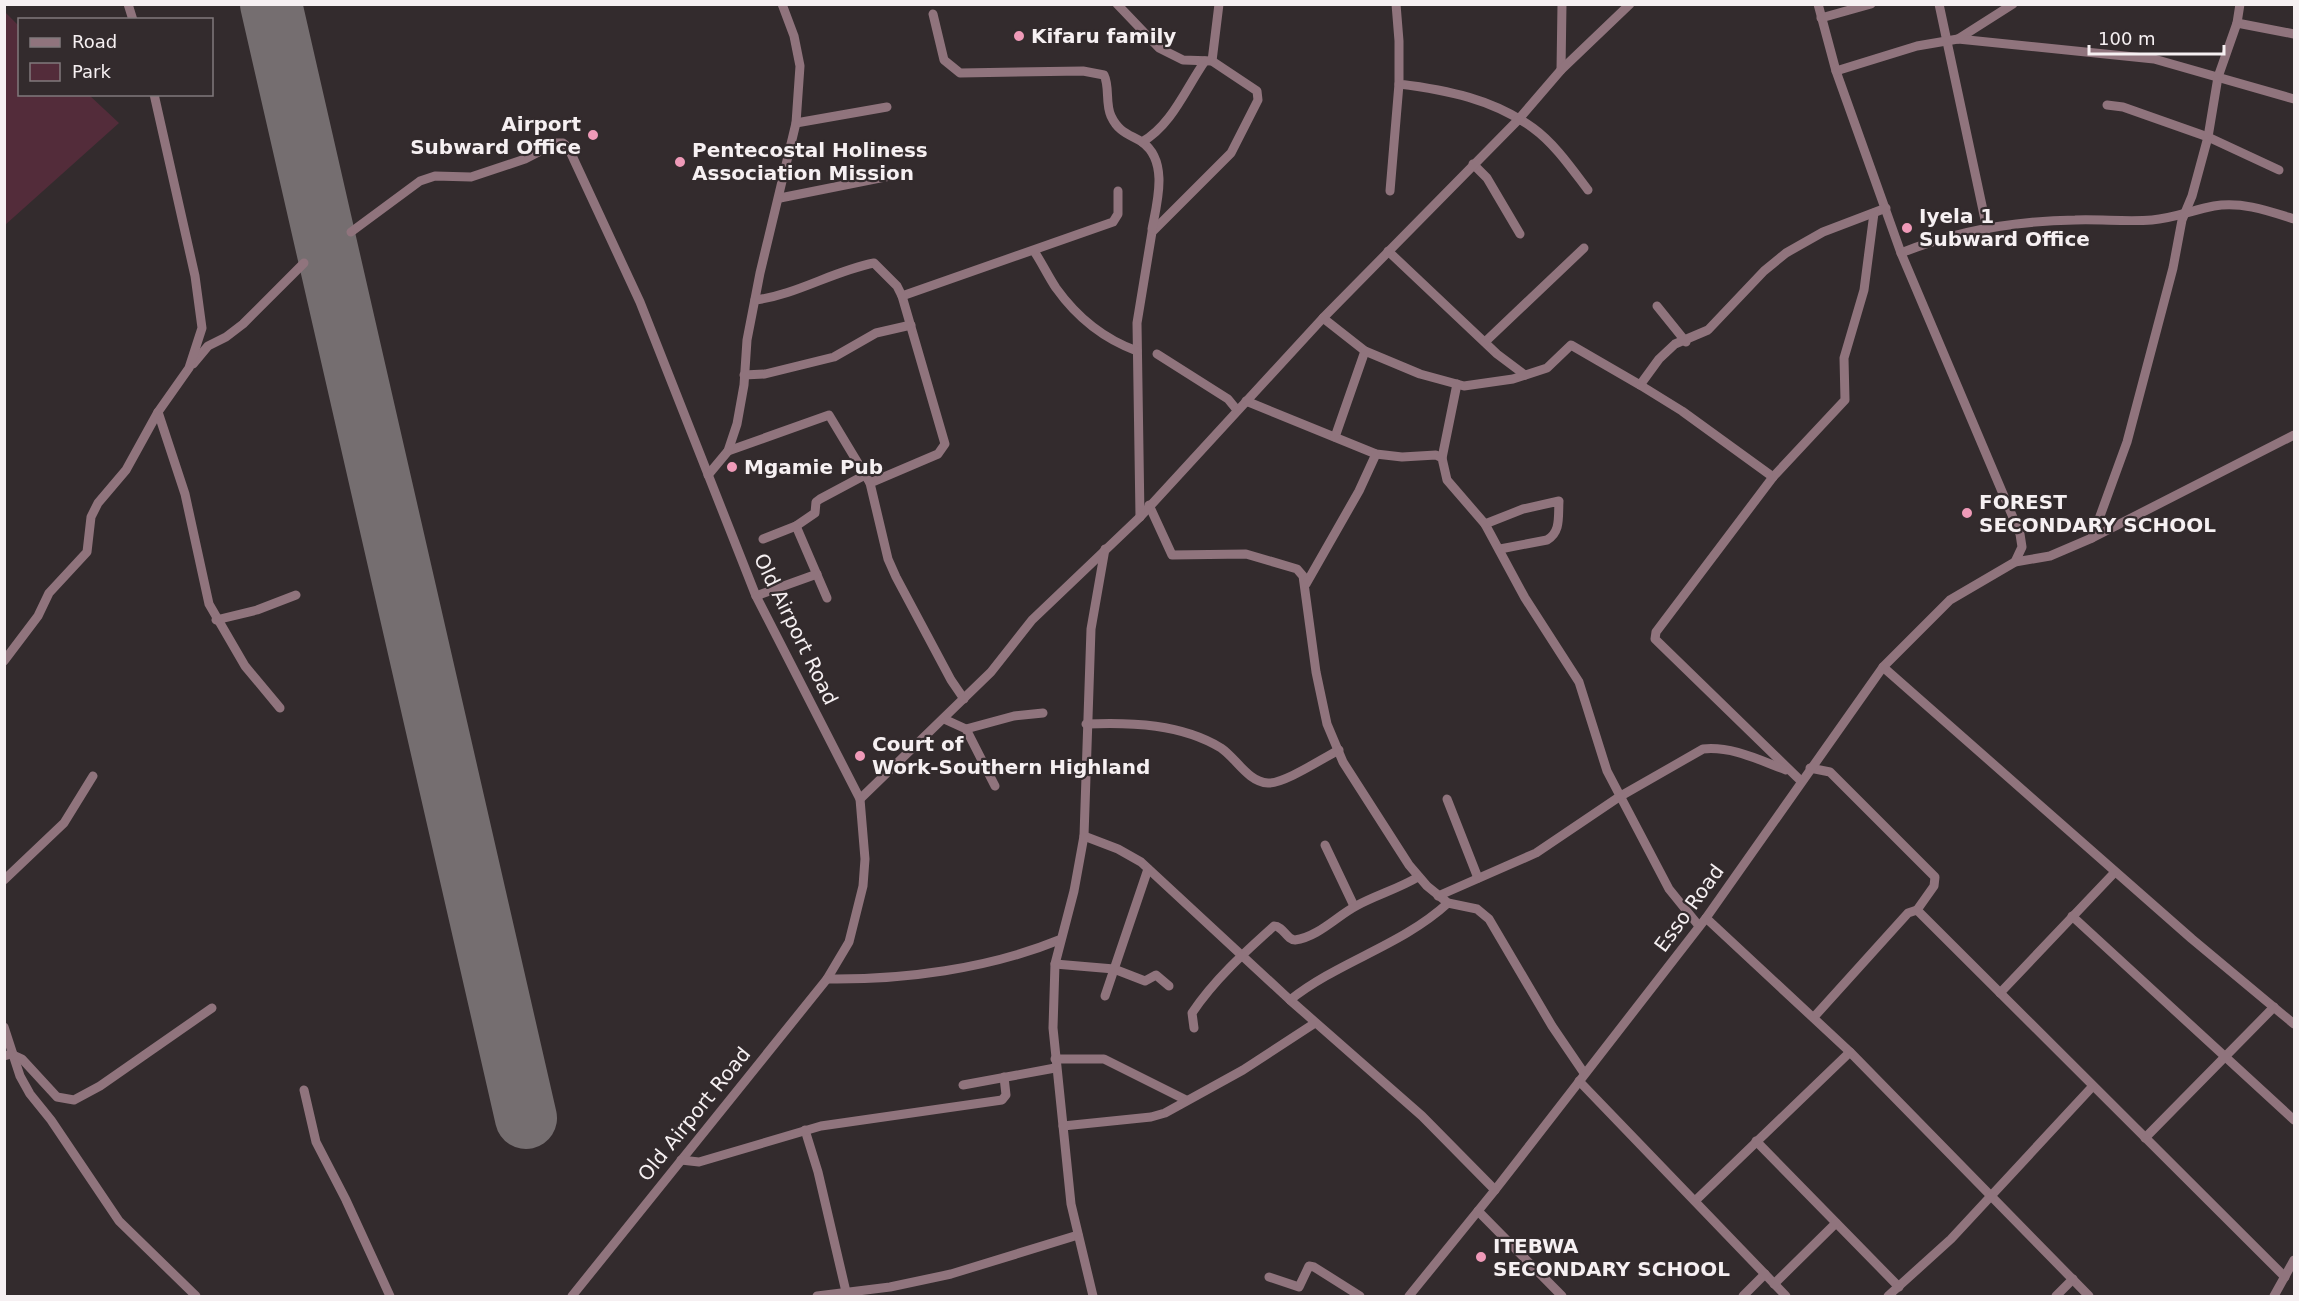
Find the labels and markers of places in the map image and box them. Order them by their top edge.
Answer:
place label: Kifaru family [1031,24,1176,48]
marker: Kifaru family [1012,29,1026,43]
place label: Airport Subward Office [410,112,581,159]
marker: Airport Subward Office [586,128,600,142]
place label: Pentecostal Holiness Association Mission [692,138,928,185]
marker: Pentecostal Holiness Association Mission [673,155,687,169]
place label: Iyela 1 Subward Office [1919,204,2090,251]
marker: Iyela 1 Subward Office [1900,221,1914,235]
place label: Mgamie Pub [744,455,883,479]
marker: Mgamie Pub [725,460,739,474]
place label: FOREST SECONDARY SCHOOL [1979,490,2216,537]
marker: FOREST SECONDARY SCHOOL [1960,506,1974,520]
place label: Court of Work-Southern Highland [872,732,1150,779]
marker: Court of Work-Southern Highland [853,749,867,763]
place label: ITEBWA SECONDARY SCHOOL [1493,1234,1730,1281]
marker: ITEBWA SECONDARY SCHOOL [1474,1250,1488,1264]

